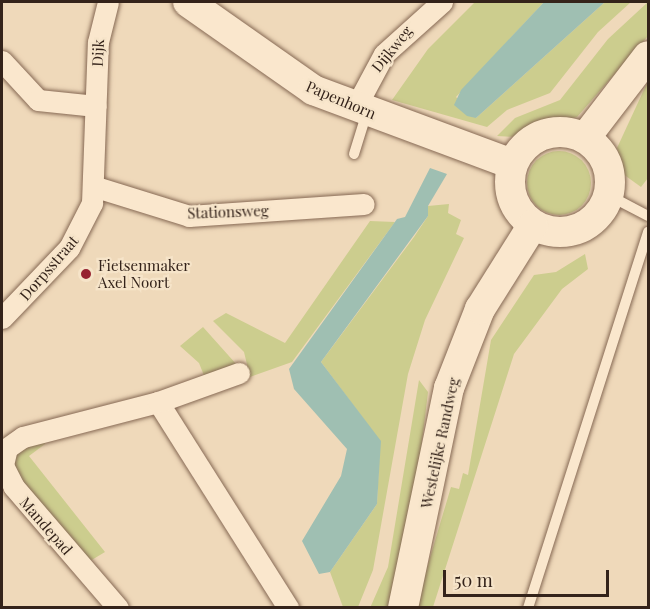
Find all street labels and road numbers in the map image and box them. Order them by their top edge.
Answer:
street label: Dijkweg [368,22,416,76]
street label: Dijk [88,39,108,67]
street label: Papenhorn [303,77,379,123]
street label: Stationsweg [187,202,269,222]
street label: Dorpsstraat [16,232,82,304]
street label: Westelijke Randweg [417,376,463,510]
street label: Mandepad [16,493,76,559]

